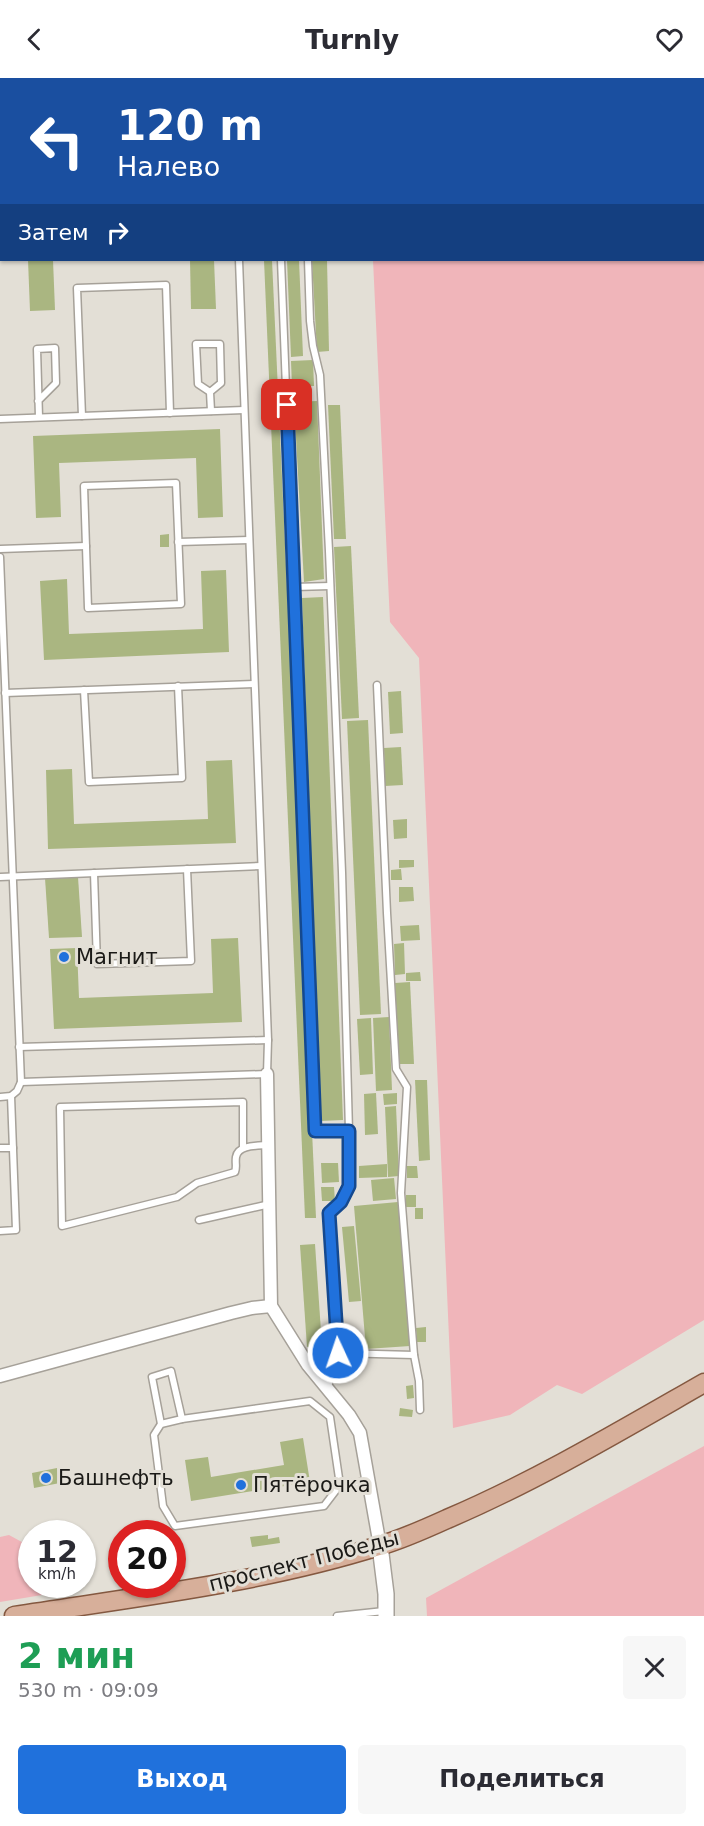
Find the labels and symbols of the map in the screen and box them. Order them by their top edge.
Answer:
pin [261,379,312,430]
place label: Магнит [76,945,158,969]
marker: Магнит [57,950,71,964]
position arrow [306,1321,370,1385]
place label: Башнефть [58,1466,174,1490]
marker: Башнефть [39,1471,53,1485]
place label: Пятёрочка [253,1473,371,1497]
marker: Пятёрочка [234,1478,248,1492]
speed limit sign: 20 [108,1520,186,1598]
street label: проспект Победы [206,1526,402,1596]

